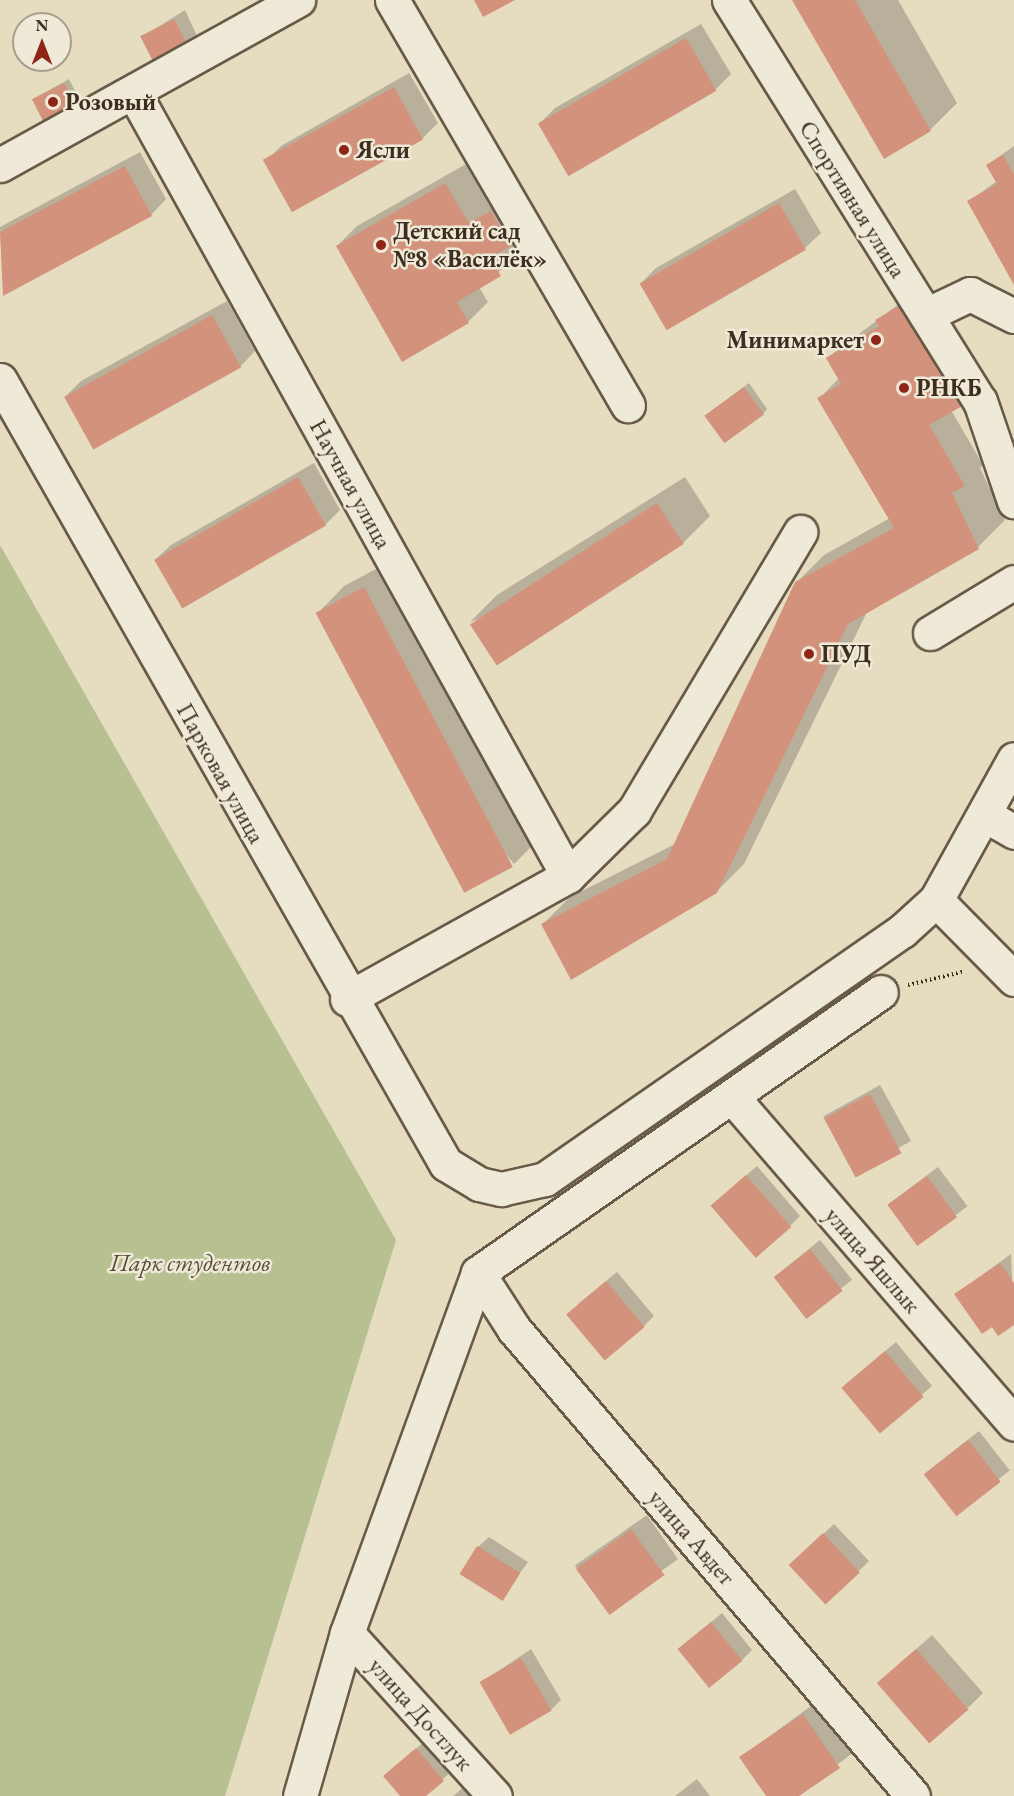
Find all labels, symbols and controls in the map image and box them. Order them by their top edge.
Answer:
north arrow [12,12,72,72]
text: N [36,15,48,36]
place label: Розовый [65,88,156,116]
marker: Розовый [46,95,60,109]
street label: Спортивная улица [793,115,913,283]
place label: Ясли [356,136,410,164]
marker: Ясли [337,143,351,157]
place label: Детский сад №8 «Василёк» [393,217,547,273]
marker: Детский сад №8 «Василёк» [374,238,388,252]
place label: Минимаркет [726,326,864,354]
marker: Минимаркет [869,333,883,347]
place label: РНКБ [916,374,982,402]
marker: РНКБ [897,381,911,395]
street label: Научная улица [304,414,398,554]
place label: ПУД [821,640,871,668]
marker: ПУД [802,647,816,661]
street label: Парковая улица [171,698,271,848]
street label: улица Яшлык [819,1201,927,1319]
park label: Парк студентов [110,1249,270,1277]
street label: улица Авдет [643,1483,741,1591]
street label: улица Достлук [363,1652,479,1776]

